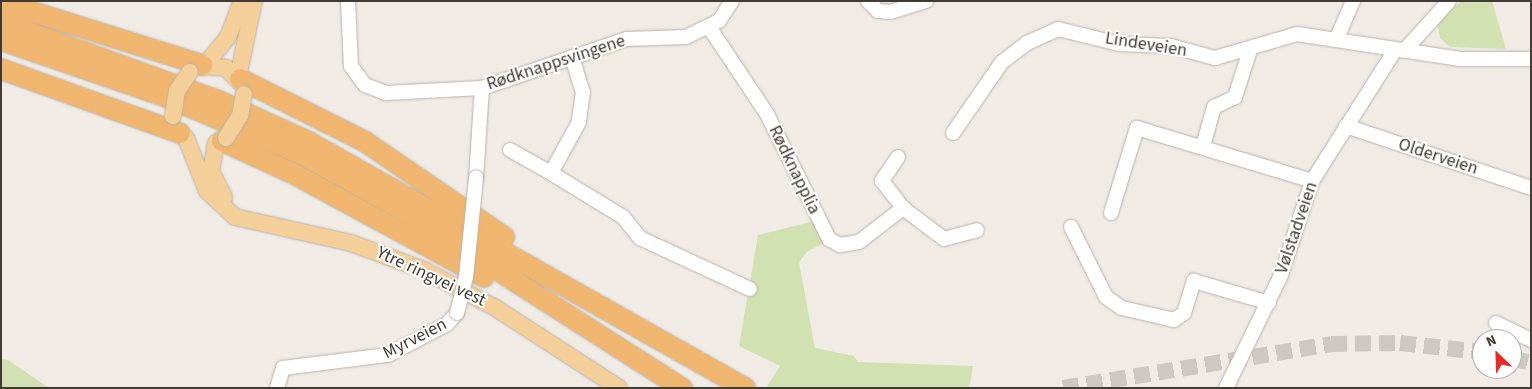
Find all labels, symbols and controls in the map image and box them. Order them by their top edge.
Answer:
street label: Lindeveien [1104,28,1188,62]
street label: Rødknappsvingene [484,30,628,96]
street label: Rødknapplia [763,122,825,218]
street label: Olderveien [1395,134,1481,180]
street label: Vølstadveien [1271,179,1323,277]
street label: Ytre ringvei vest [373,242,489,312]
street label: Myrveien [380,314,450,364]
north arrow [1472,329,1522,379]
text: N [1483,330,1500,352]

